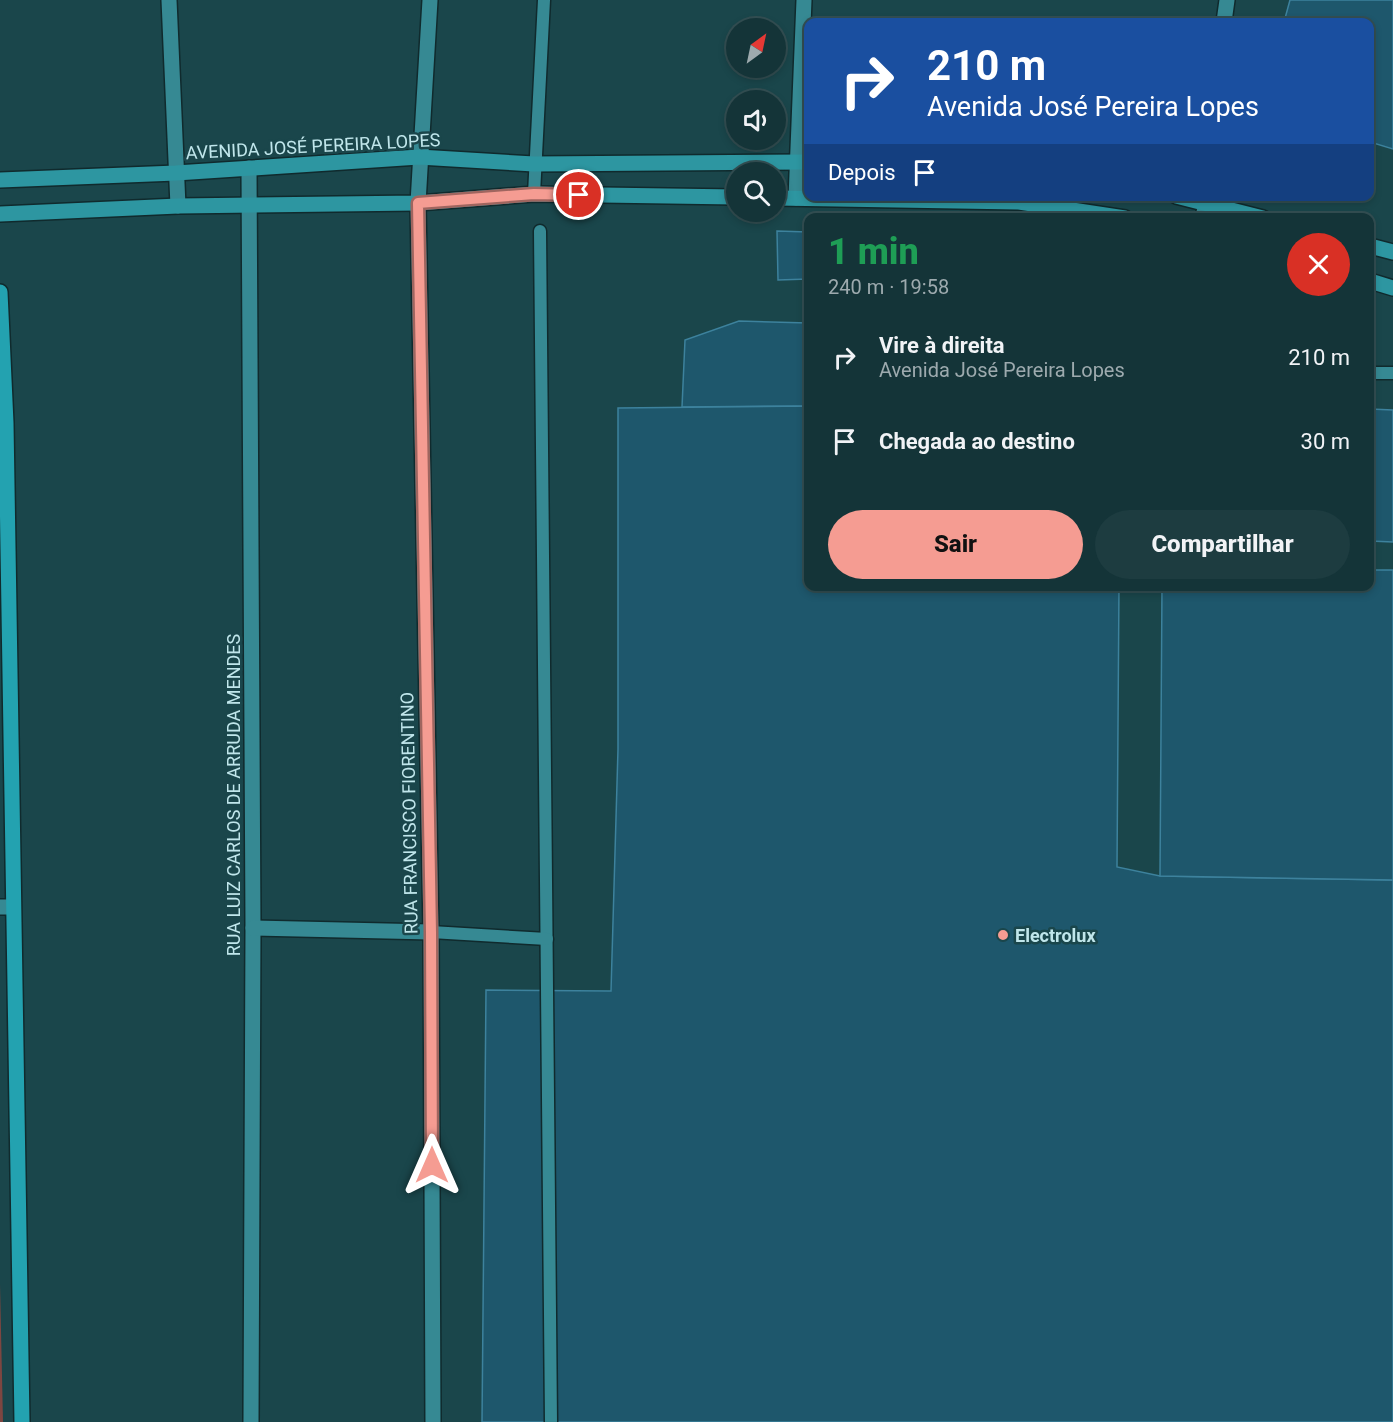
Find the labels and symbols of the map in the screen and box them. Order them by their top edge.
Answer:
north arrow [726,18,786,78]
street label: AVENIDA JOSÉ PEREIRA LOPES [185,129,441,163]
pin [553,169,604,220]
street label: RUA LUIZ CARLOS DE ARRUDA MENDES [223,633,244,956]
street label: RUA FRANCISCO FIORENTINO [396,692,422,934]
place label: Electrolux [1015,925,1096,946]
marker: Electrolux [996,928,1010,942]
position arrow [400,1133,464,1197]

